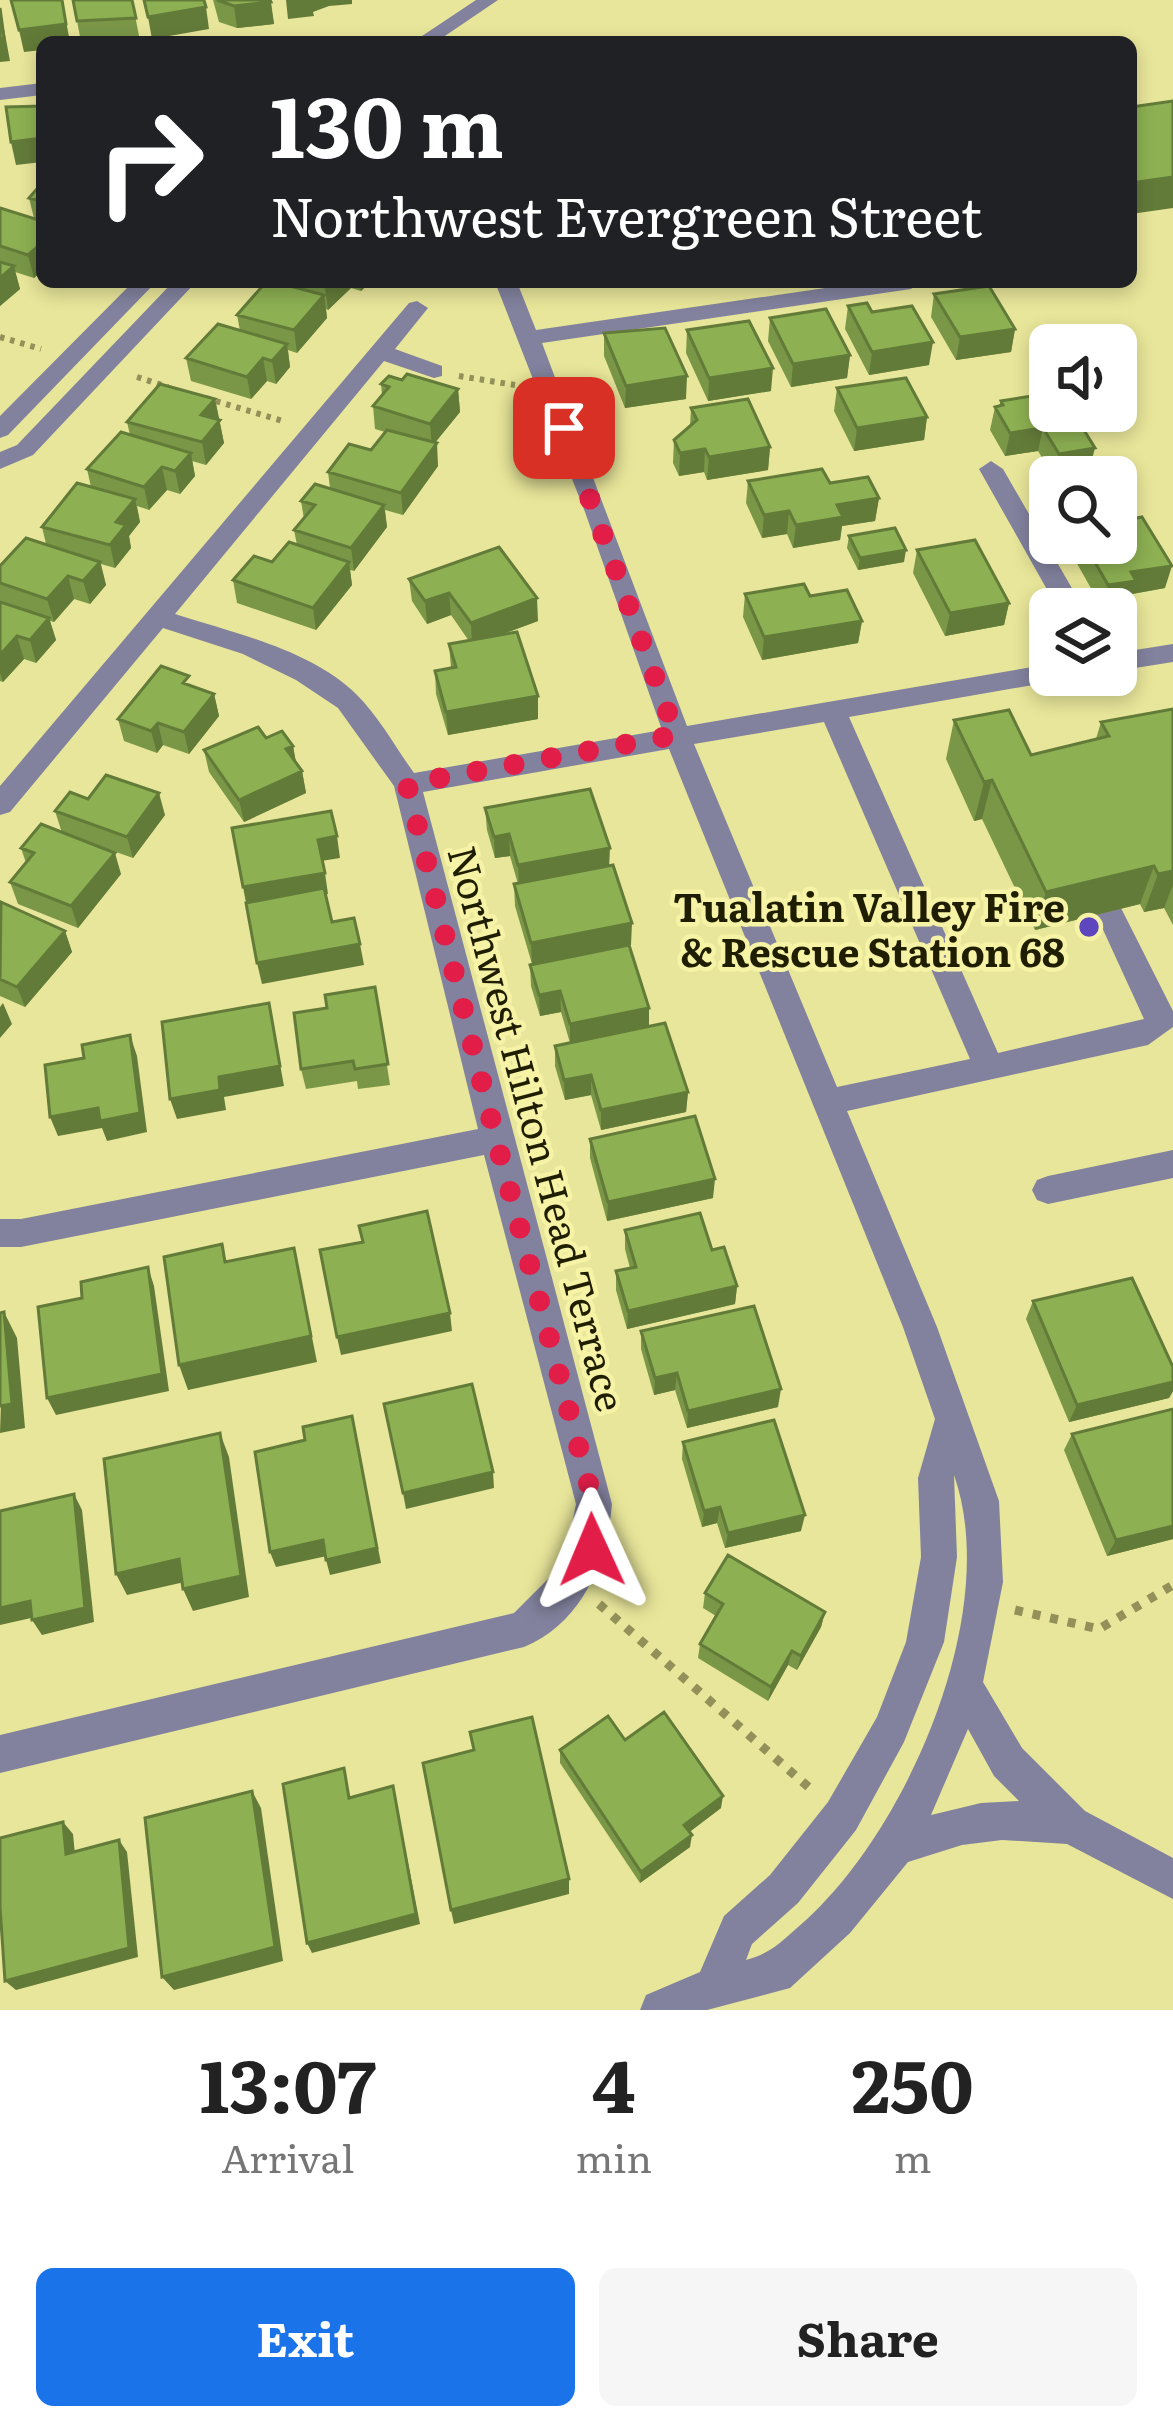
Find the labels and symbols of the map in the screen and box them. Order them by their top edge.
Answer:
pin [513,377,615,479]
street label: Northwest Hilton Head Terrace [436,839,642,1417]
place label: Tualatin Valley Fire & Rescue Station 68 [673,876,1065,979]
marker: Tualatin Valley Fire & Rescue Station 68 [1076,914,1102,940]
position arrow [529,1487,655,1613]

